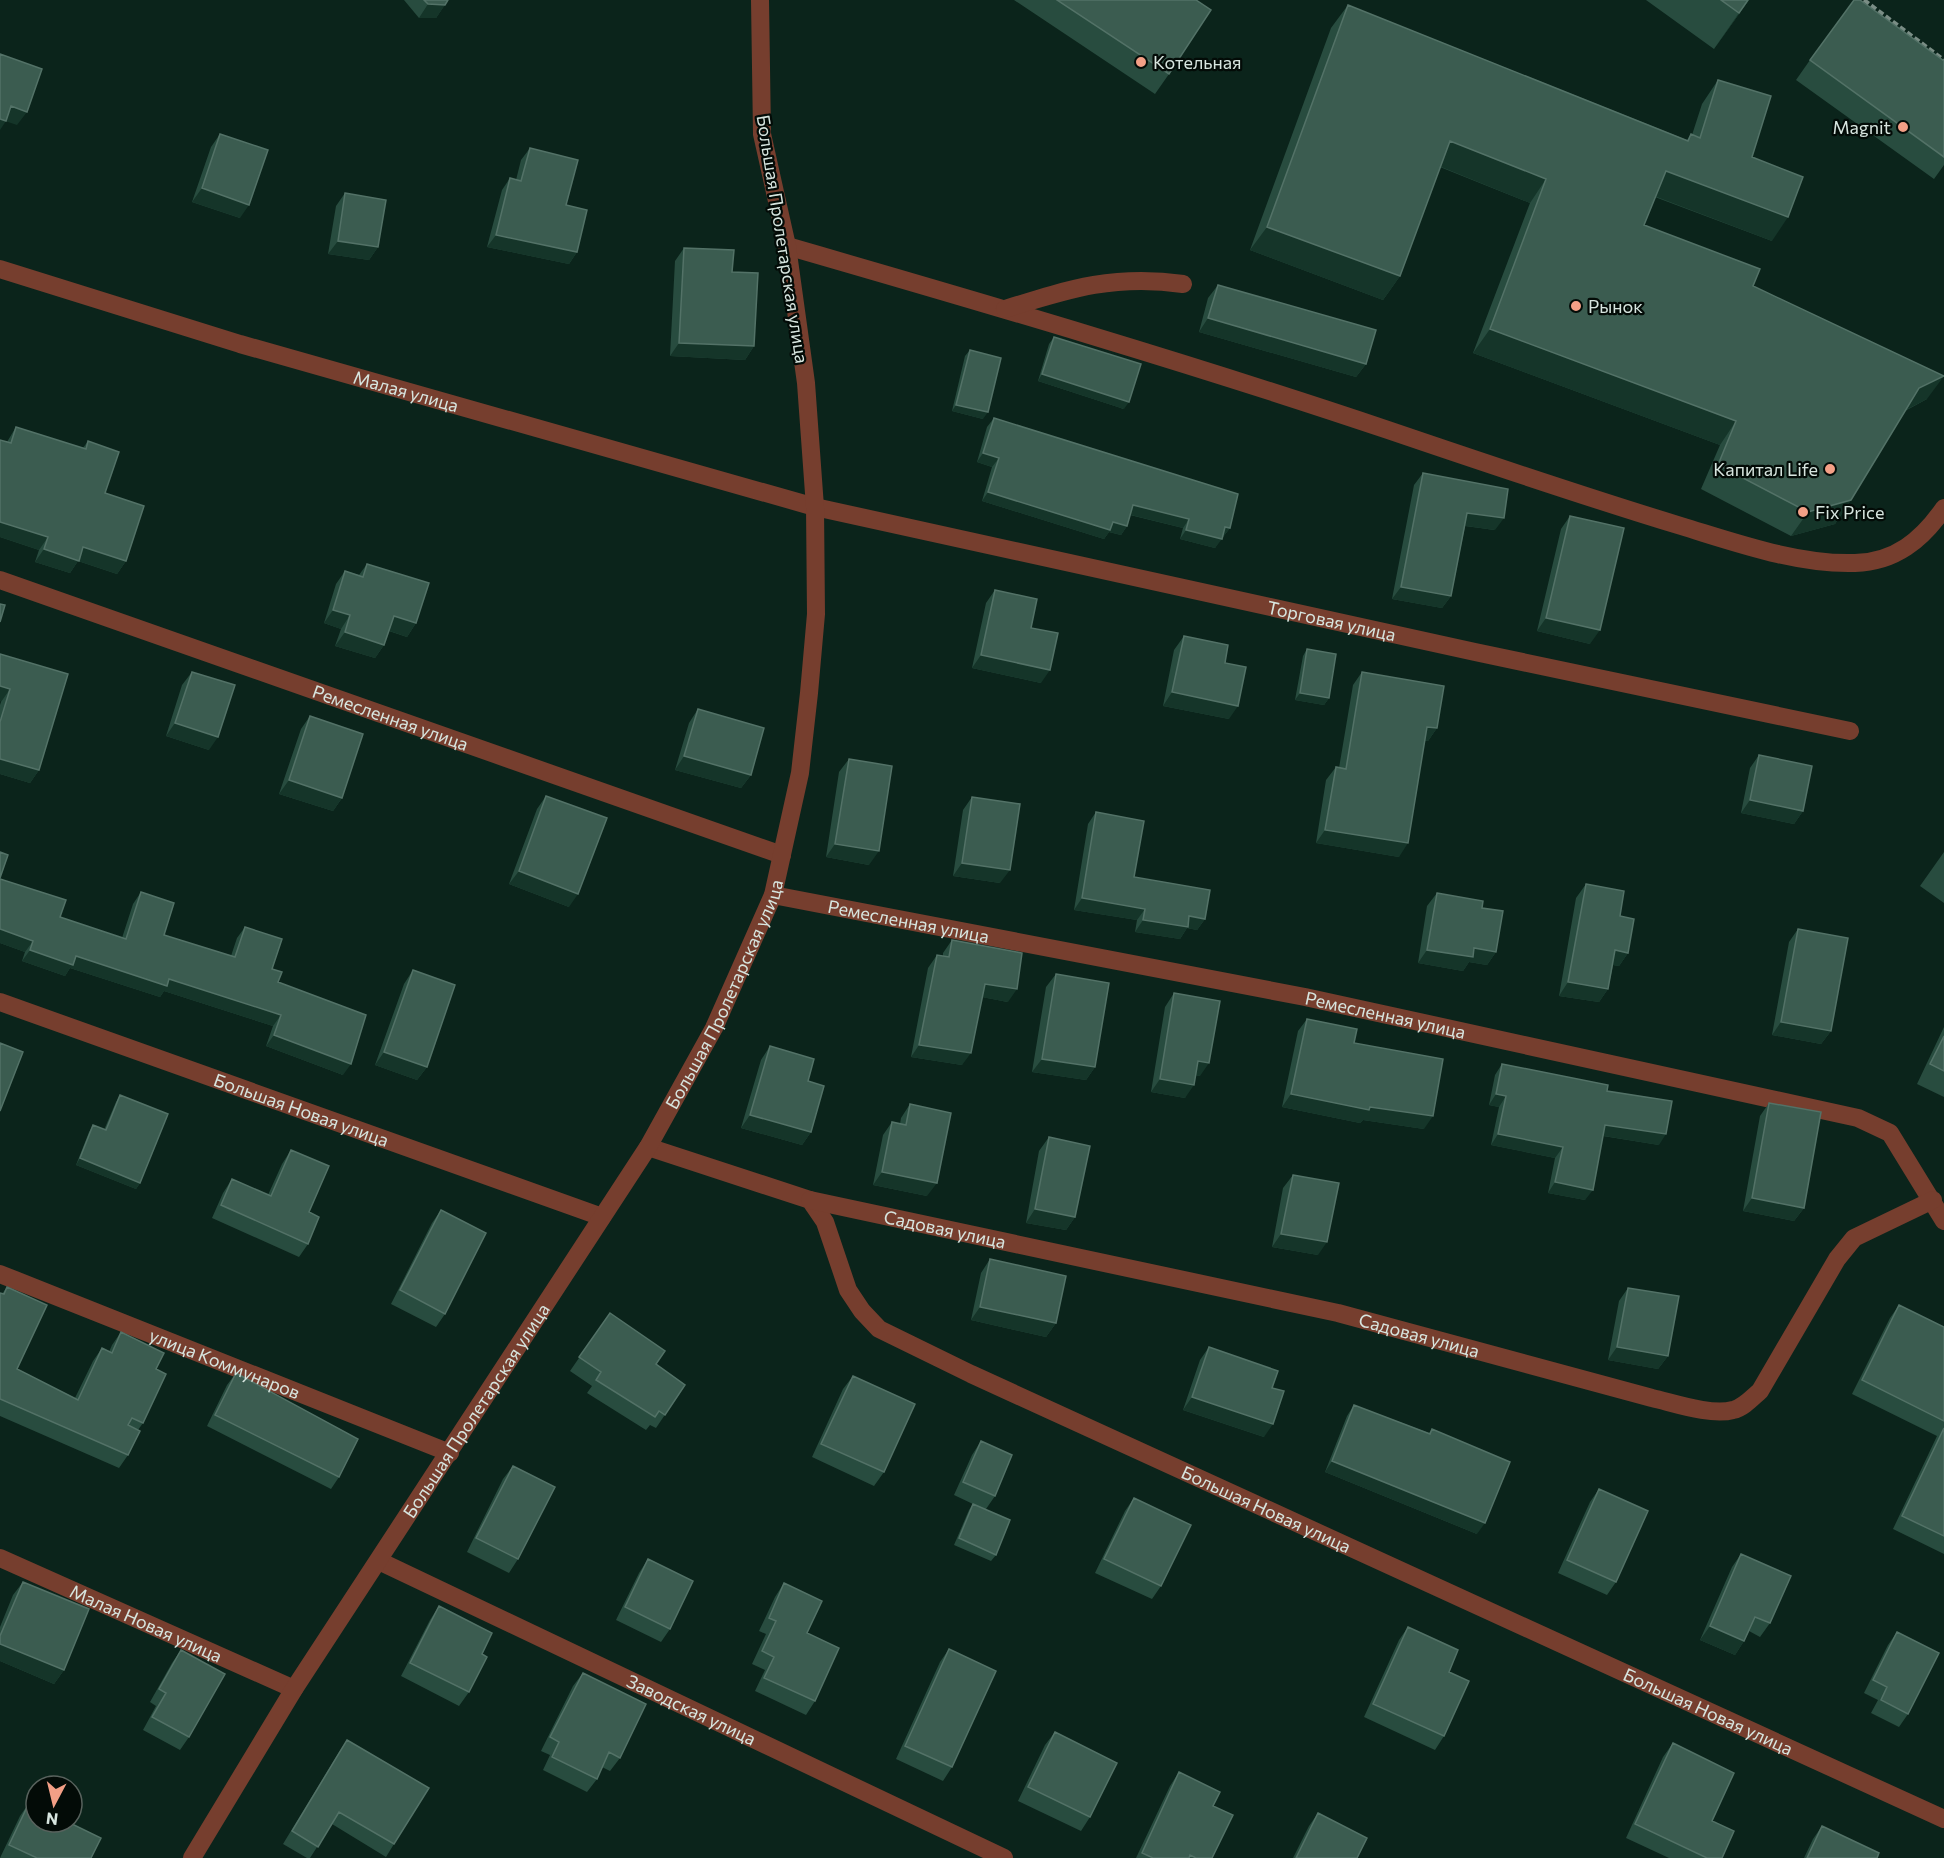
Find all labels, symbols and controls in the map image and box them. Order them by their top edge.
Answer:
place label: Котельная [1153,51,1242,73]
marker: Котельная [1134,55,1148,69]
street label: Большая Пролетарская улица [752,113,814,365]
place label: Magnit [1832,116,1891,138]
marker: Magnit [1896,120,1910,134]
place label: Рынок [1588,295,1643,317]
marker: Рынок [1569,299,1583,313]
street label: Малая улица [351,366,461,416]
place label: Капитал Life [1713,458,1818,480]
marker: Капитал Life [1823,462,1837,476]
place label: Fix Price [1815,501,1884,523]
marker: Fix Price [1796,505,1810,519]
street label: Торговая улица [1265,596,1398,645]
street label: Ремесленная улица [310,680,471,755]
street label: Большая Пролетарская улица [660,877,787,1113]
street label: Ремесленная улица [826,895,991,947]
street label: Ремесленная улица [1303,986,1468,1043]
street label: Большая Новая улица [211,1068,392,1151]
street label: Садовая улица [882,1205,1008,1253]
street label: Большая Пролетарская улица [398,1299,554,1522]
street label: Садовая улица [1356,1308,1482,1362]
street label: улица Коммунаров [146,1324,303,1403]
street label: Большая Новая улица [1178,1461,1355,1557]
street label: Малая Новая улица [67,1580,226,1667]
street label: Большая Новая улица [1620,1663,1797,1759]
street label: Заводская улица [623,1669,760,1750]
north arrow [24,1774,84,1834]
text: N [45,1809,59,1830]

